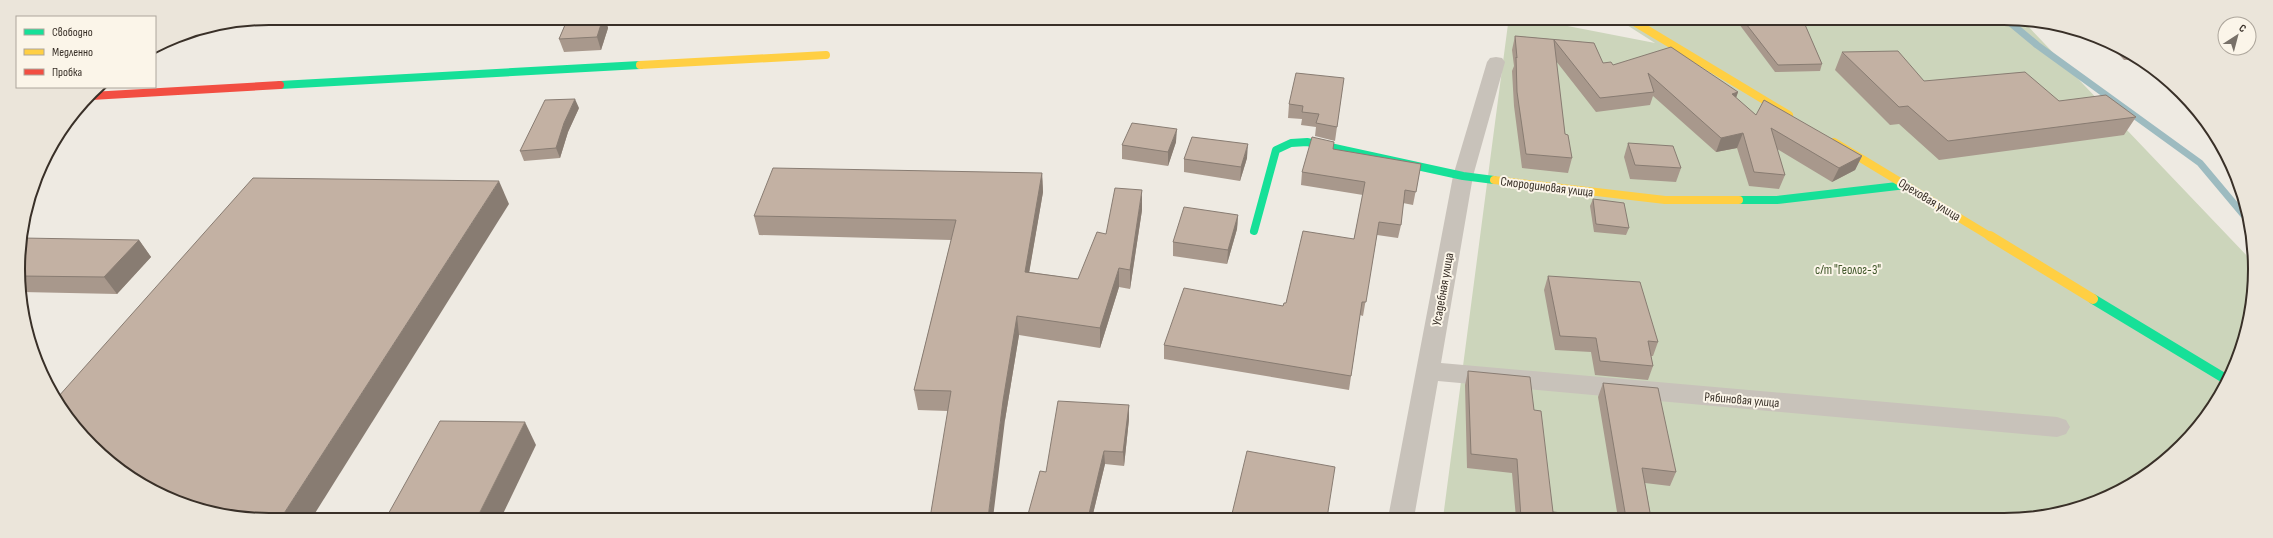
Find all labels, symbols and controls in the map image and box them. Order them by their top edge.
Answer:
legend [16,16,156,88]
north arrow [2217,16,2257,56]
text: С [2236,21,2249,35]
text: Свободно [52,25,93,40]
text: Медленно [52,45,93,60]
text: Пробка [52,65,83,80]
street label: Смородиновая улица [1500,173,1594,201]
street label: Ореховая улица [1895,175,1964,225]
street label: Усадебная улица [1429,251,1457,327]
park label: с/т "Геолог-3" [1815,262,1881,278]
street label: Рябиновая улица [1704,389,1780,411]

